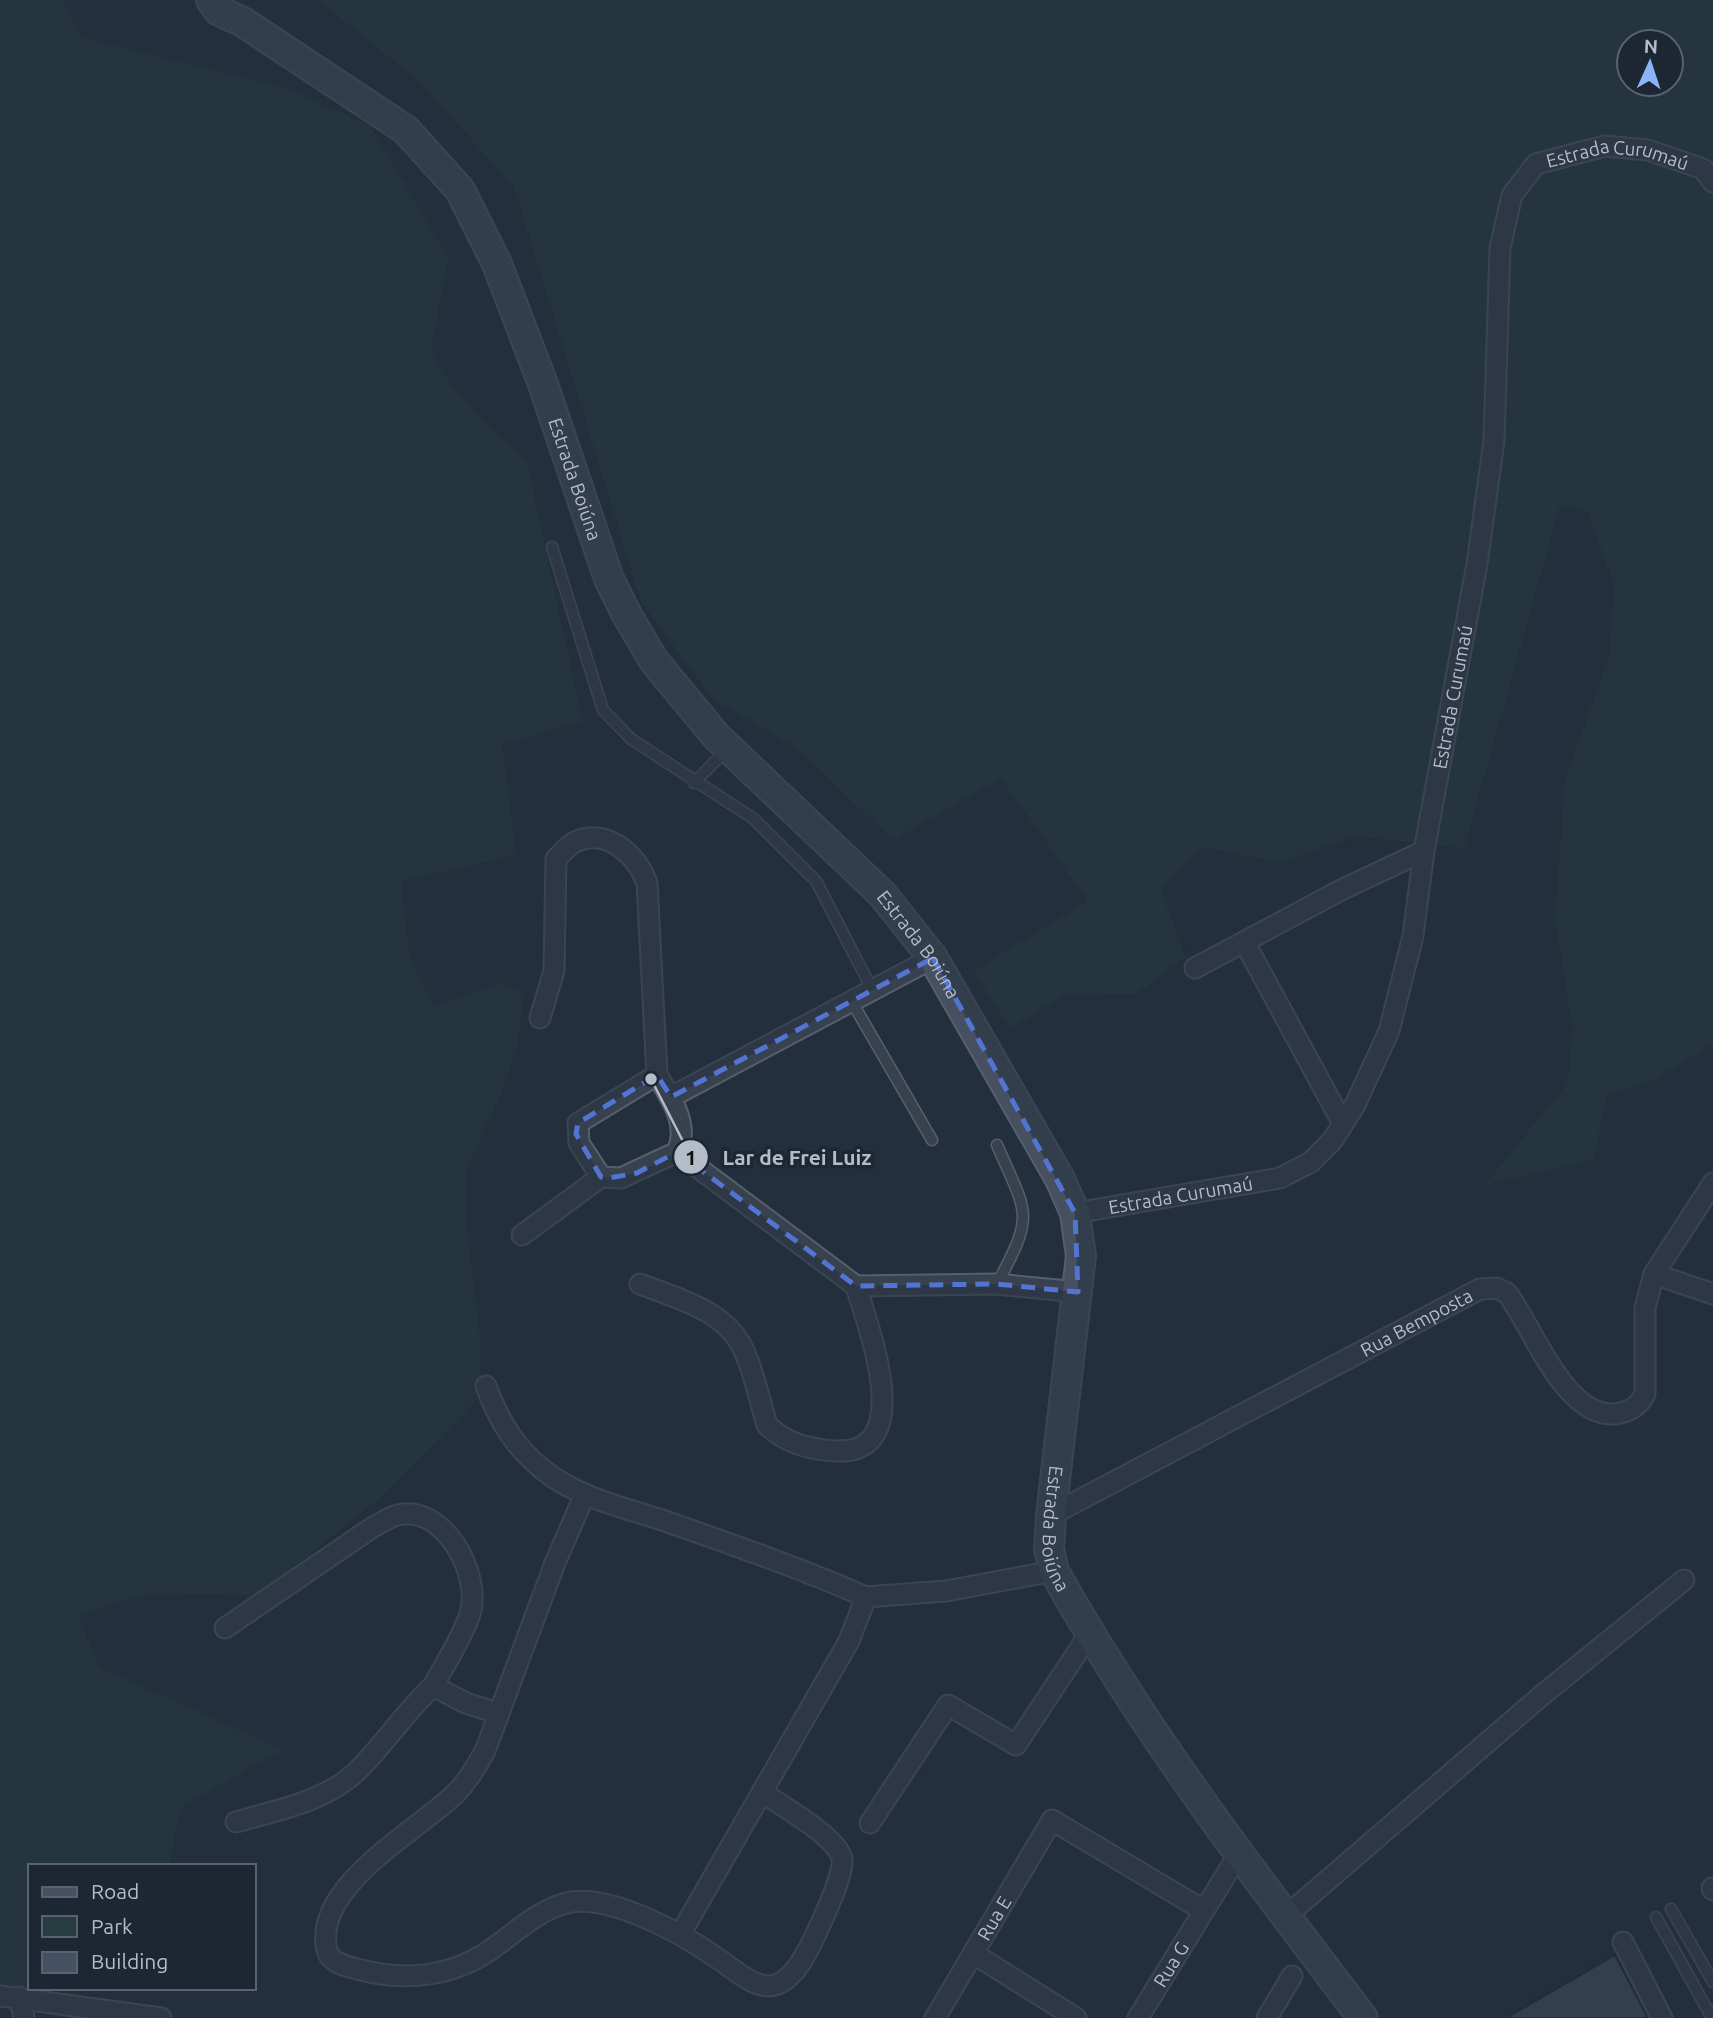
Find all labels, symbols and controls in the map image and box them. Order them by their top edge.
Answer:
north arrow [1615,28,1685,98]
text: N [1643,35,1659,57]
street label: Estrada Curumaú [1544,134,1692,174]
street label: Estrada Boiúna [544,415,606,543]
street label: Estrada Curumaú [1428,623,1477,771]
street label: Estrada Boiúna [873,886,965,1002]
callout: Lar de Frei Luiz [673,1136,886,1178]
text: 1 [685,1145,697,1169]
text: Lar de Frei Luiz [722,1145,872,1169]
street label: Estrada Curumaú [1107,1172,1254,1218]
street label: Rua Bemposta [1357,1284,1476,1361]
street label: Estrada Boiúna [1038,1465,1074,1595]
legend [28,1864,256,1990]
text: Road [91,1879,139,1903]
street label: Rua E [972,1892,1016,1944]
text: Park [91,1914,133,1938]
street label: Rua G [1149,1937,1193,1991]
text: Building [91,1949,168,1973]

